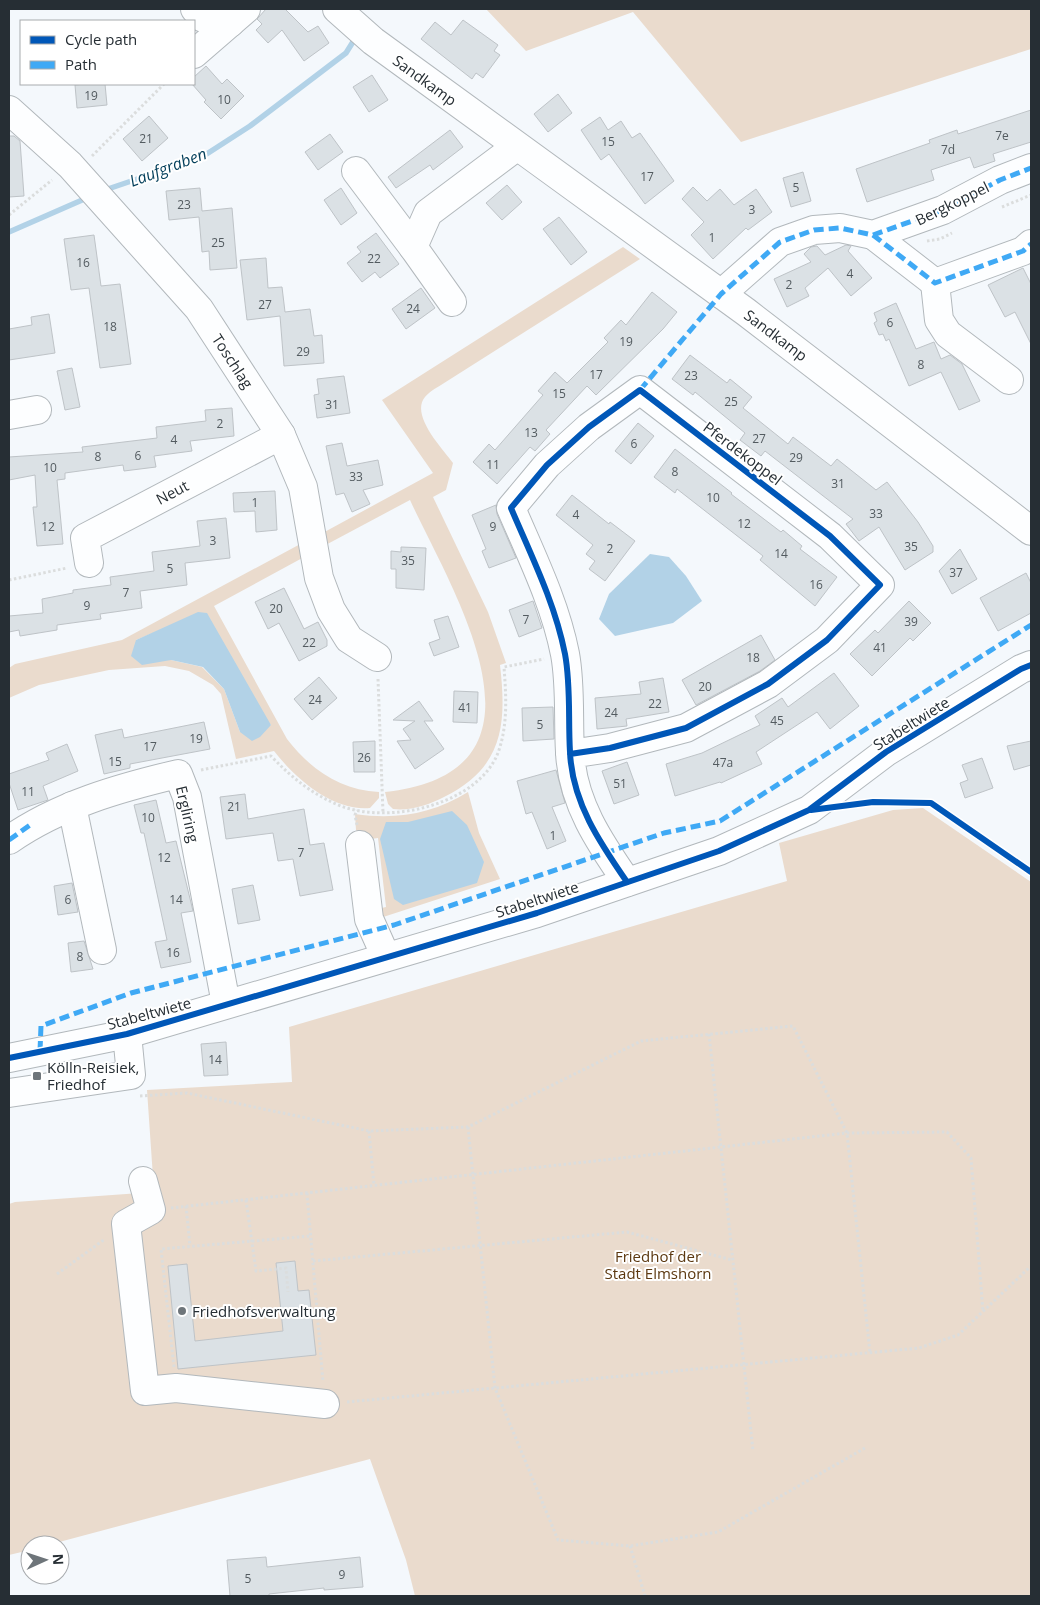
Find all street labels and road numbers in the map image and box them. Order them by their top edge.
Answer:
street label: Sandkamp [389,50,461,110]
street label: Bergkoppel [912,177,992,229]
street label: Sandkamp [740,305,812,365]
street label: Toschlag [208,330,258,392]
street label: Pferdekoppel [700,417,786,489]
street label: Neut [152,475,192,509]
street label: Stabeltwiete [869,692,953,754]
street label: Ergliring [172,784,204,844]
street label: Stabeltwiete [493,876,581,922]
street label: Stabeltwiete [105,992,193,1034]

